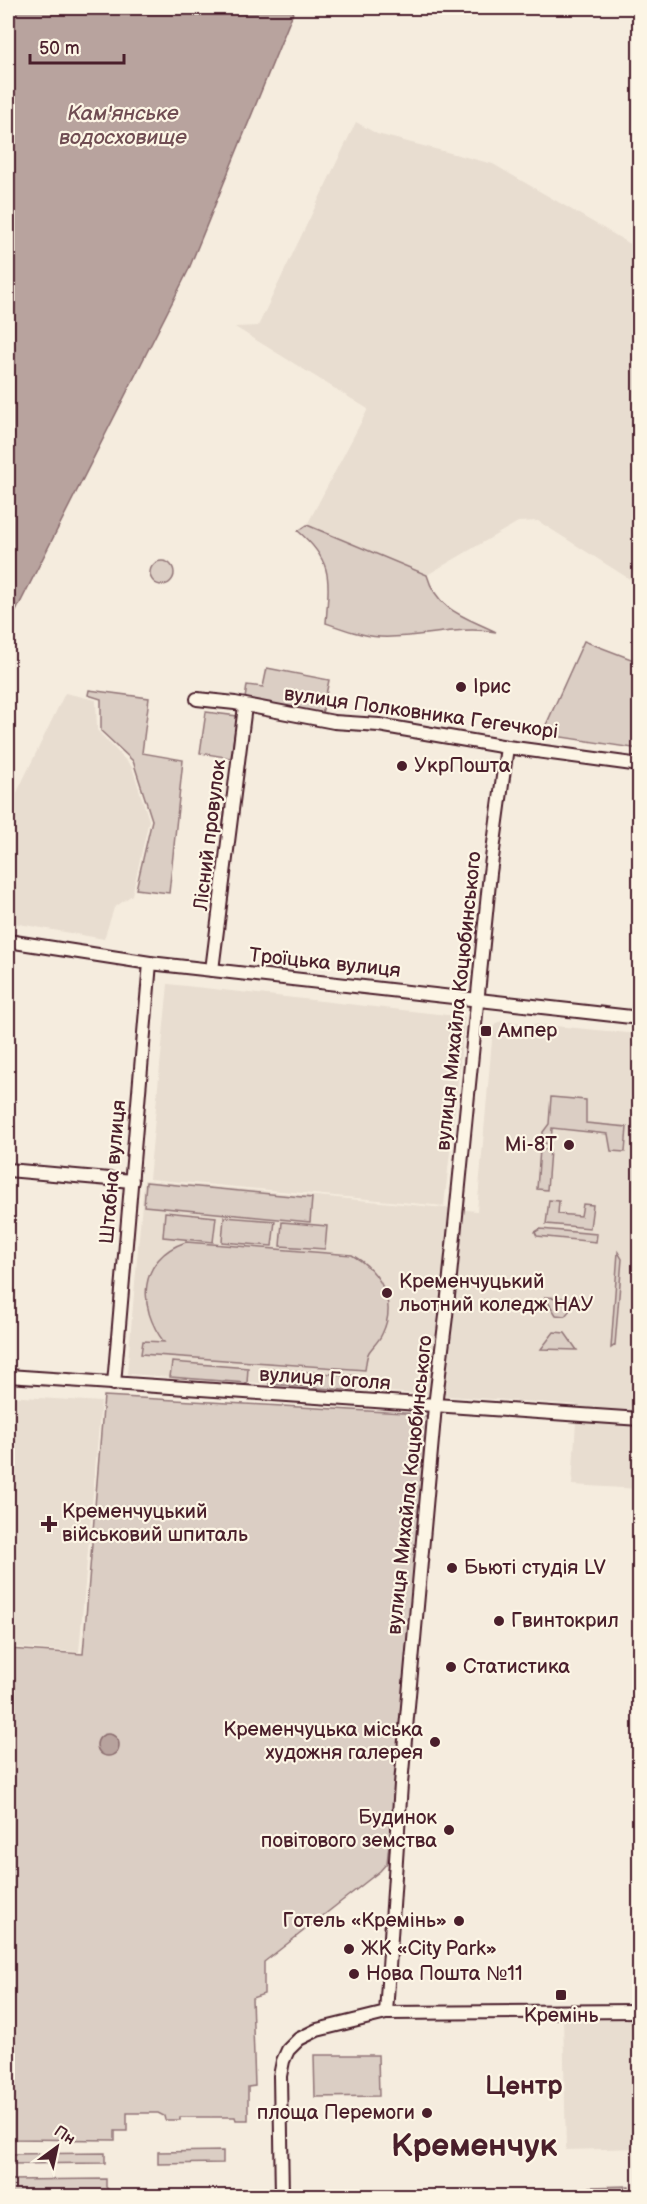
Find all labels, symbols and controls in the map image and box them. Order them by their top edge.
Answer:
scale bar [30,27,124,65]
text: 50 m [39,38,80,59]
water label: Кам'янське водосховище [59,101,187,150]
place label: Ірис [473,675,511,699]
marker: Ірис [454,680,468,694]
street label: вулиця Полковника Гегечкорі [282,682,560,744]
place label: УкрПошта [414,754,511,778]
street label: Лісний провулок [189,758,231,913]
marker: УкрПошта [395,759,409,773]
street label: вулиця Михайла Коцюбинського [431,850,487,1152]
street label: Троїцька вулиця [248,943,402,983]
place label: Ампер [497,1019,558,1043]
marker: Ампер [479,1024,493,1038]
street label: Штабна вулиця [95,1099,131,1245]
place label: Мі-8Т [505,1133,557,1157]
marker: Мі-8Т [562,1138,576,1152]
place label: Кременчуцький льотний коледж НАУ [399,1270,593,1317]
marker: Кременчуцький льотний коледж НАУ [380,1286,394,1300]
street label: вулиця Михайла Коцюбинського [382,1334,438,1636]
street label: вулиця Гоголя [258,1362,392,1396]
place label: Кременчуцький військовий шпиталь [62,1500,248,1547]
marker: Кременчуцький військовий шпиталь [40,1515,58,1533]
place label: Бьюті студія LV [464,1556,607,1580]
marker: Бьюті студія LV [445,1561,459,1575]
place label: Гвинтокрил [511,1609,619,1633]
marker: Гвинтокрил [492,1614,506,1628]
place label: Статистика [463,1655,570,1679]
marker: Статистика [444,1660,458,1674]
place label: Кременчуцька міська художня галерея [223,1718,423,1765]
marker: Кременчуцька міська художня галерея [428,1735,442,1749]
place label: Будинок повітового земства [261,1806,437,1853]
marker: Будинок повітового земства [442,1823,456,1837]
place label: Готель «Кремінь» [282,1909,447,1933]
marker: Готель «Кремінь» [452,1914,466,1928]
place label: ЖК «City Park» [361,1937,497,1961]
marker: ЖК «City Park» [342,1942,356,1956]
place label: Нова Пошта №11 [366,1962,523,1986]
marker: Нова Пошта №11 [347,1967,361,1981]
marker: Кремінь [554,1988,568,2002]
place label: Кремінь [524,2004,598,2028]
district label: Центр [485,2071,563,2102]
place label: площа Перемоги [257,2101,415,2125]
marker: площа Перемоги [420,2106,434,2120]
north arrow [27,2117,87,2177]
text: Пн [50,2122,78,2149]
district label: Кременчук [391,2127,558,2166]

